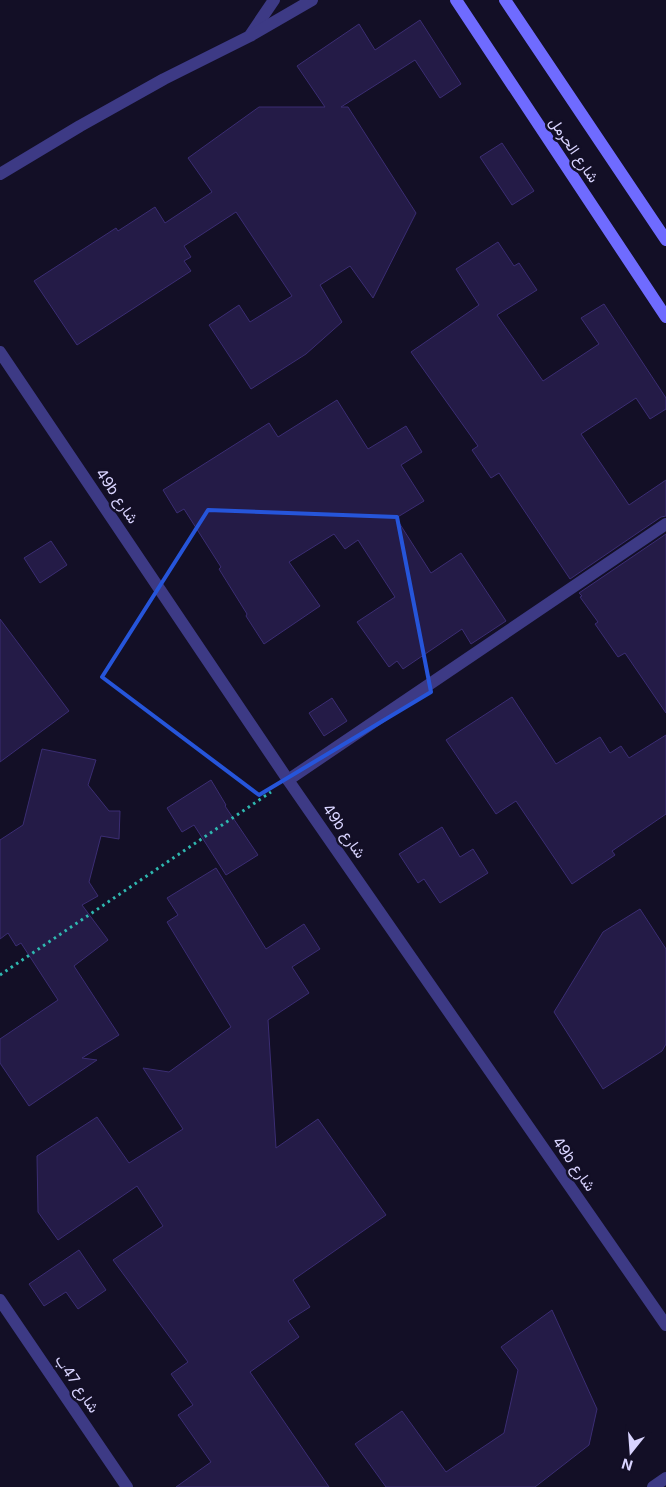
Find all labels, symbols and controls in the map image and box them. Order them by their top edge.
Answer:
street label: شارع الحرمل [544,113,603,187]
street label: 49b شارع [90,464,143,528]
street label: 49b شارع [317,800,370,863]
street label: 49b شارع [547,1133,600,1196]
street label: شارع 47ب [50,1351,104,1418]
north arrow [606,1427,656,1477]
text: N [619,1455,635,1475]

